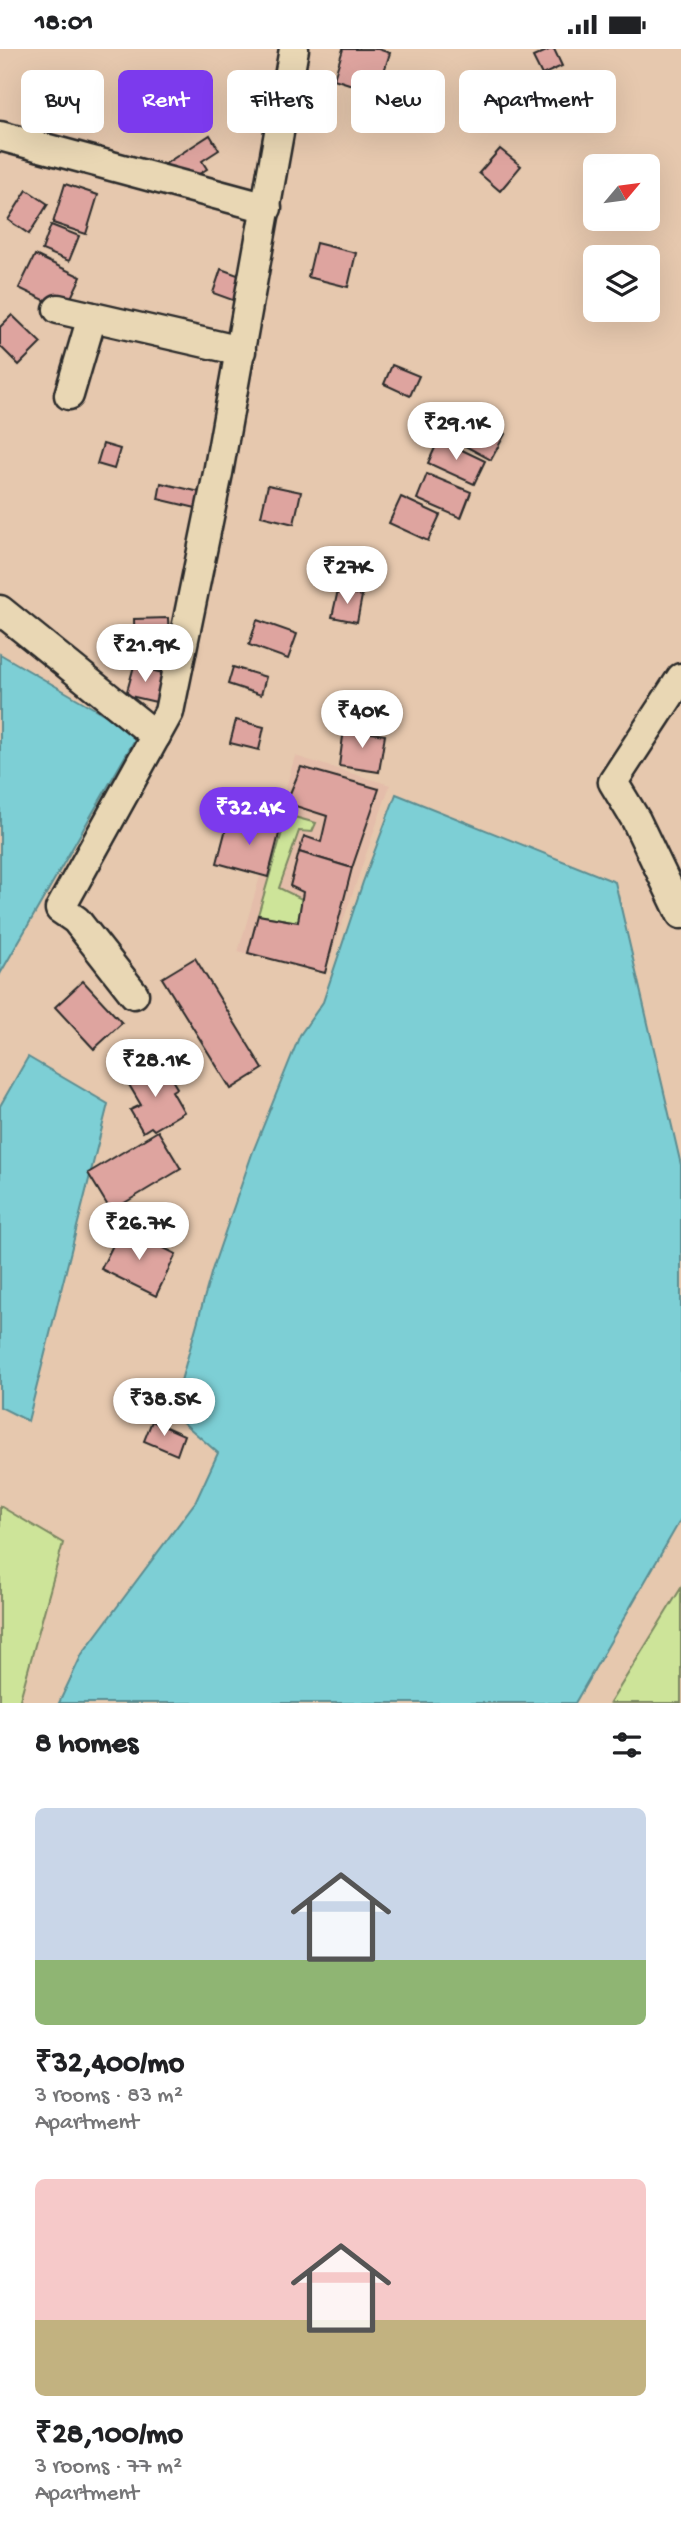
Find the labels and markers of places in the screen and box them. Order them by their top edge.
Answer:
pin: ₹29.1K [399,403,513,462]
pin: ₹27K [306,547,388,606]
pin: ₹21.9K [88,625,202,684]
pin: ₹40K [321,691,403,750]
pin: ₹32.4K [192,787,306,847]
pin: ₹28.1K [98,1039,212,1099]
pin: ₹26.7K [82,1203,196,1262]
pin: ₹38.5K [107,1379,221,1438]

